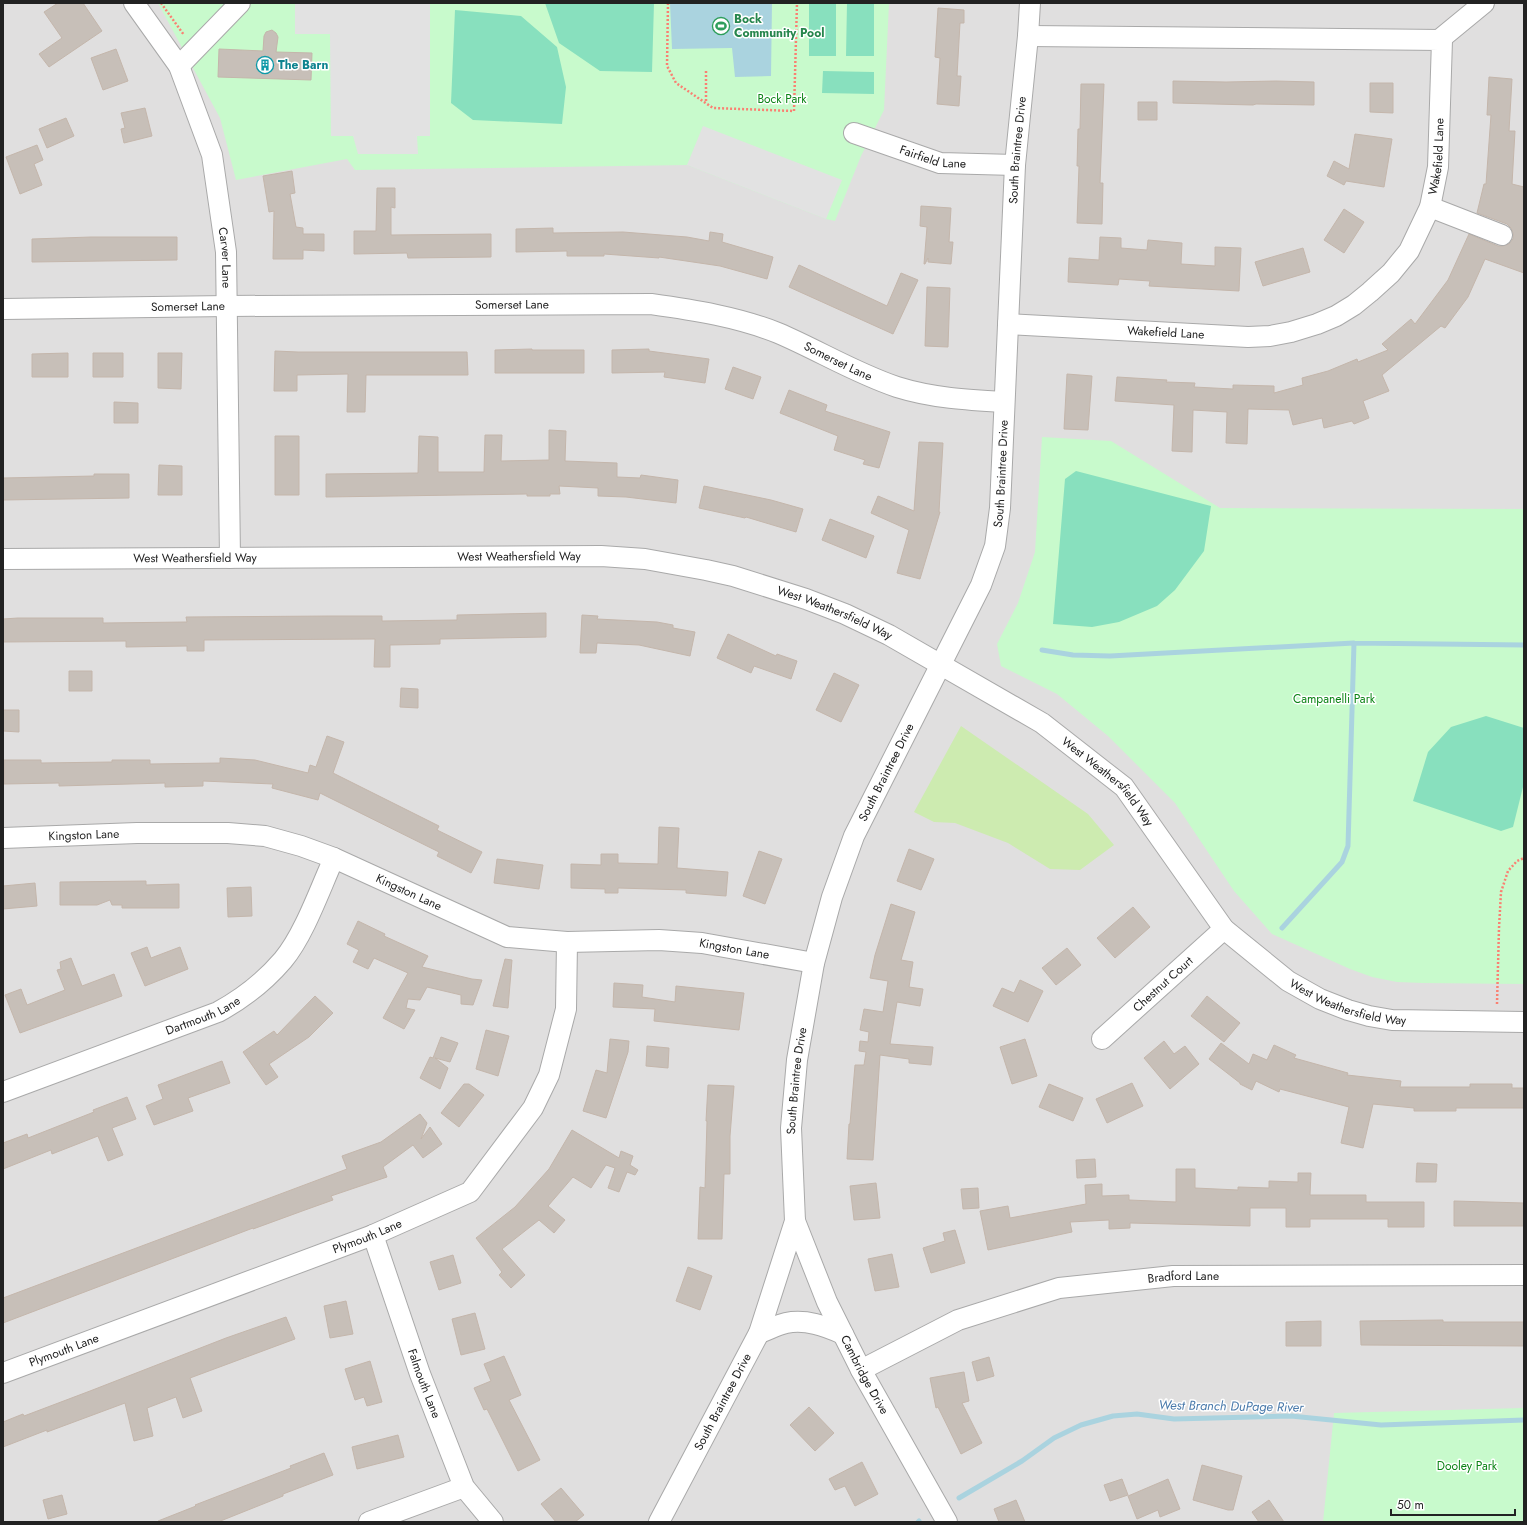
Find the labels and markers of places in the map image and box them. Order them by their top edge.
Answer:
place label: Bock Community Pool [734,10,824,42]
sports icon: Bock Community Pool [711,16,731,36]
building icon: The Barn [255,55,275,75]
place label: The Barn [278,56,328,74]

